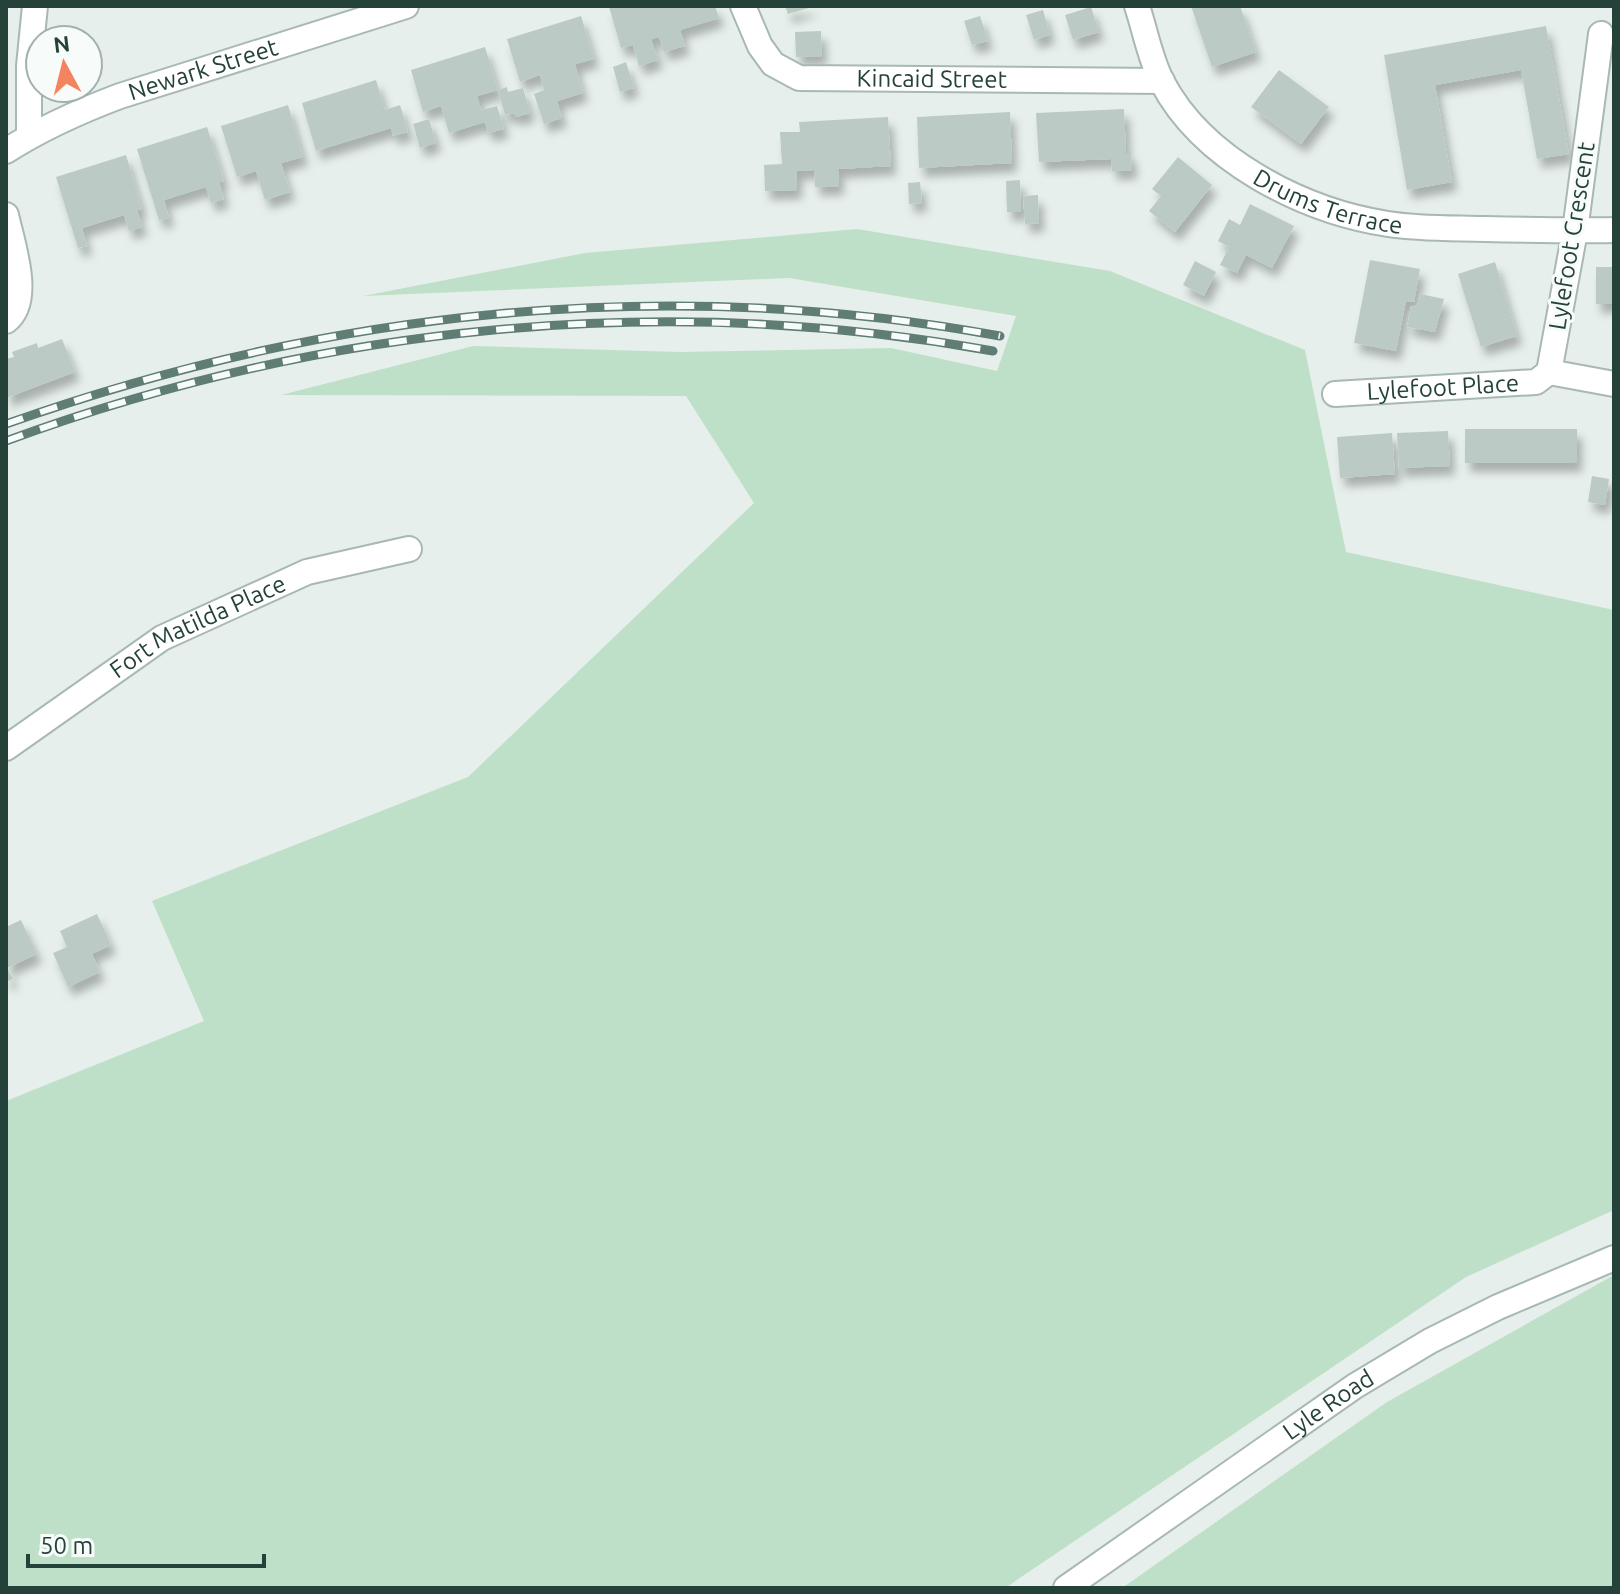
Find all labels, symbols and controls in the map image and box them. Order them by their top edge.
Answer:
north arrow [24,24,104,104]
text: N [52,30,71,57]
street label: Newark Street [125,33,282,106]
street label: Kincaid Street [856,64,1008,93]
street label: Lylefoot Crescent [1543,139,1600,332]
street label: Drums Terrace [1249,163,1404,239]
street label: Lylefoot Place [1366,369,1520,405]
street label: Fort Matilda Place [105,570,290,683]
street label: Lyle Road [1278,1364,1378,1445]
scale bar [28,1518,264,1568]
text: 50 m [40,1532,93,1559]

